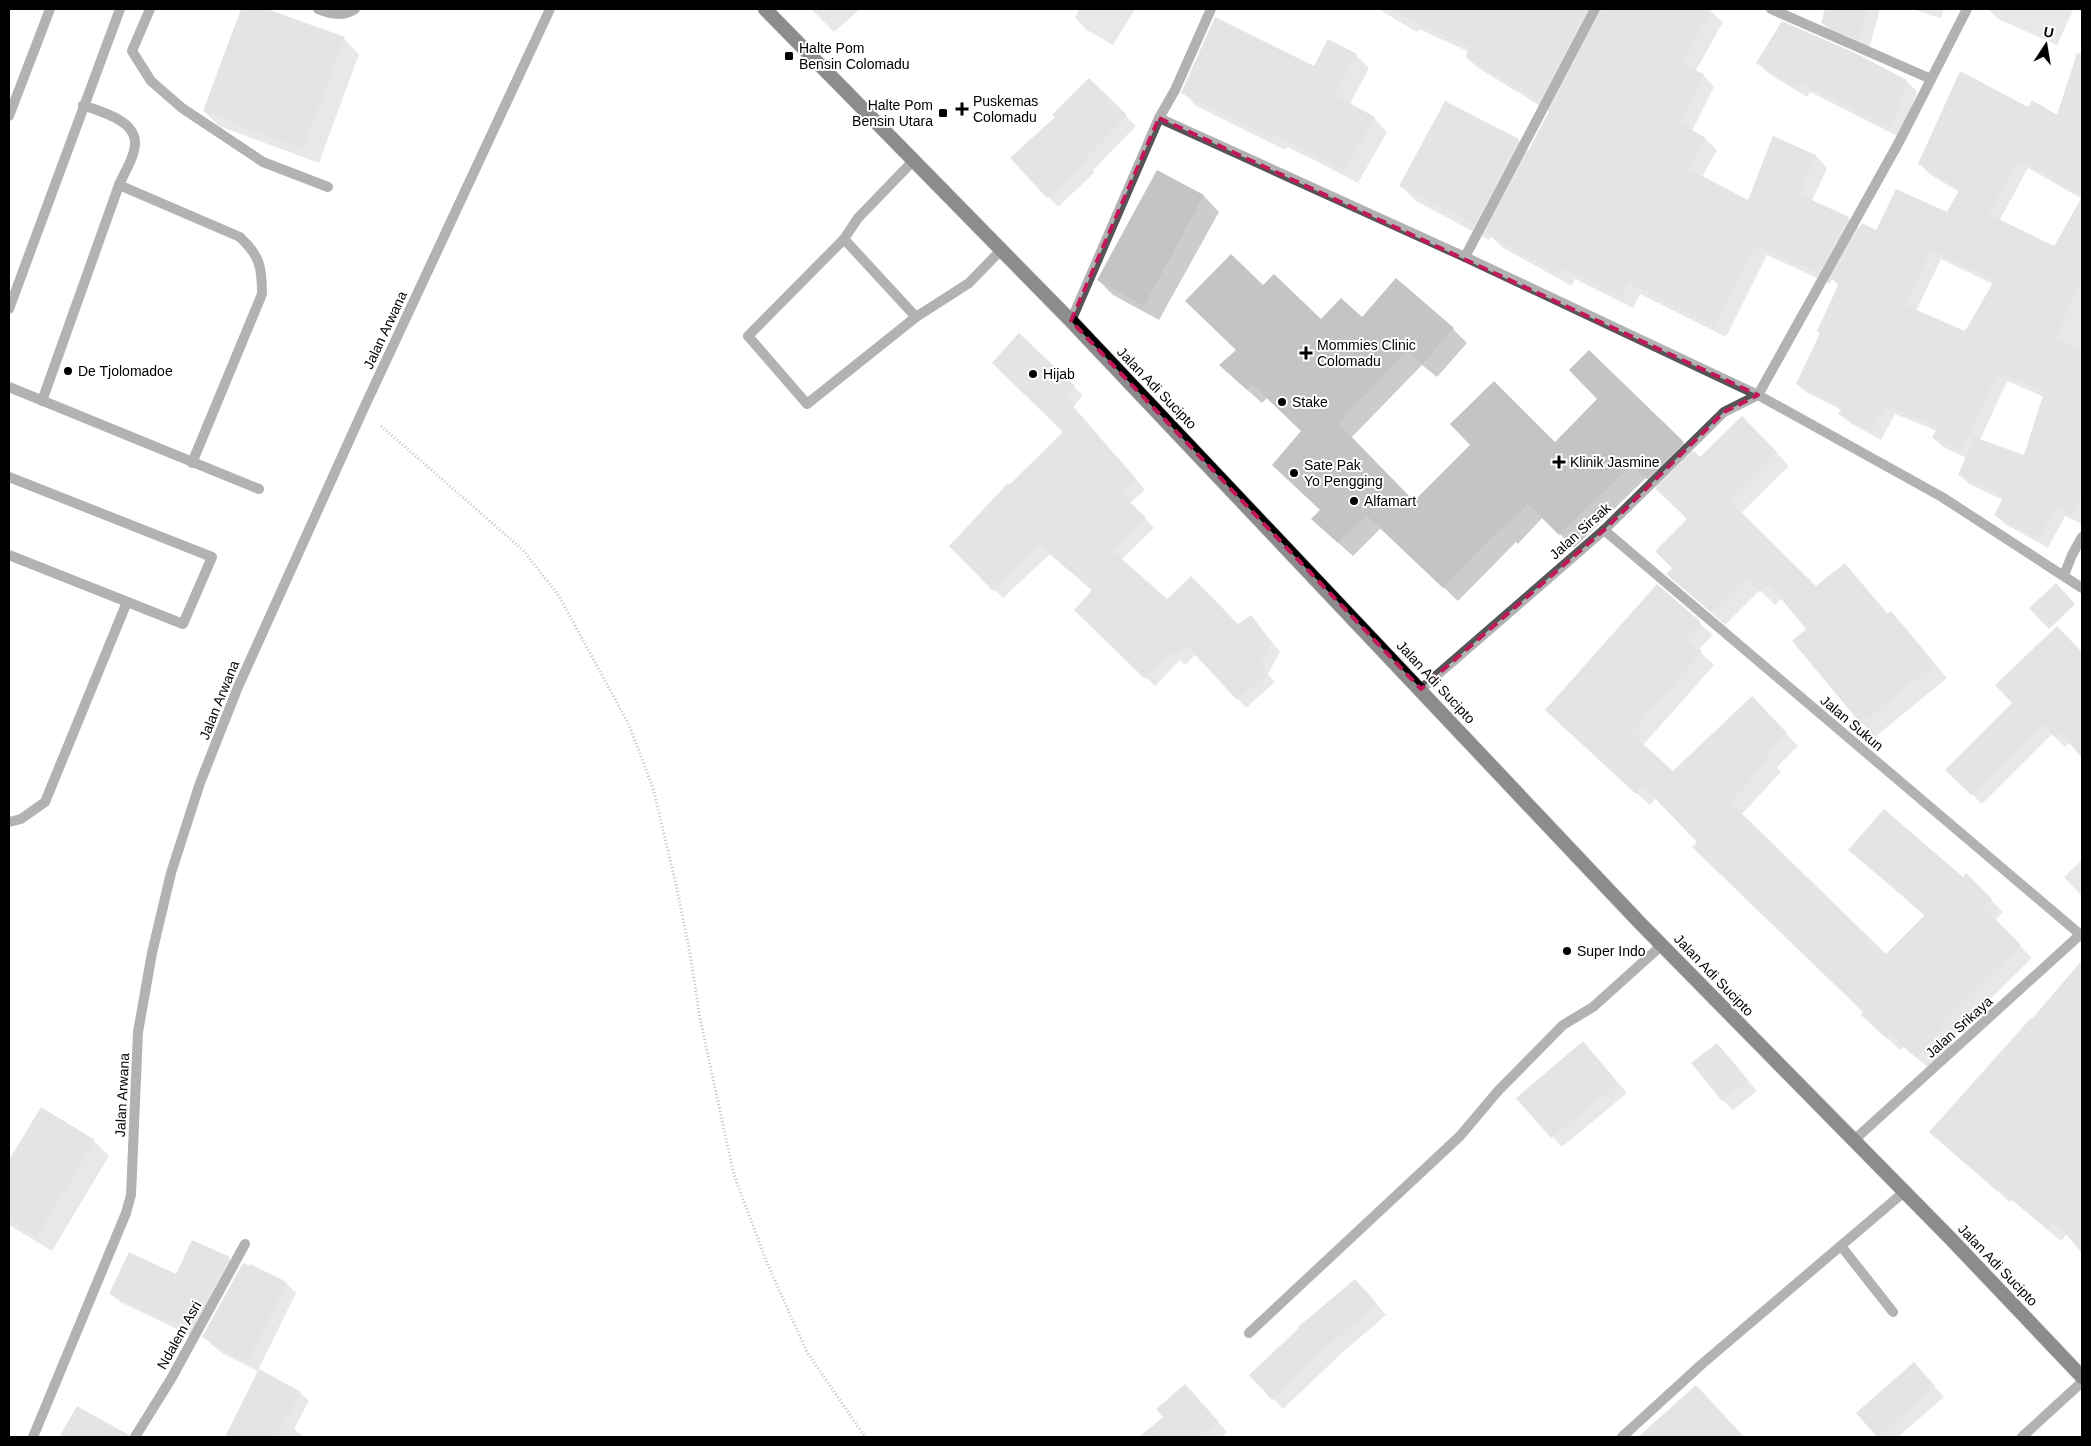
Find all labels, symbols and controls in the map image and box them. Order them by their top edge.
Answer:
north arrow [2021,20,2071,70]
text: U [2042,23,2055,41]
place label: Halte Pom Bensin Colomadu [799,40,910,72]
marker: Halte Pom Bensin Colomadu [783,50,795,62]
place label: Puskemas Colomadu [973,93,1038,125]
place label: Halte Pom Bensin Utara [852,97,933,129]
marker: Puskemas Colomadu [955,102,969,116]
marker: Halte Pom Bensin Utara [937,107,949,119]
street label: Jalan Arwana [360,288,410,371]
place label: Mommies Clinic Colomadu [1317,337,1416,369]
street label: Jalan Adi Sucipto [1114,344,1200,432]
marker: Mommies Clinic Colomadu [1299,346,1313,360]
place label: De Tjolomadoe [78,363,173,379]
marker: De Tjolomadoe [62,365,74,377]
place label: Hijab [1043,366,1075,382]
marker: Hijab [1027,368,1039,380]
place label: Stake [1292,394,1328,410]
marker: Stake [1276,396,1288,408]
place label: Klinik Jasmine [1570,454,1660,470]
marker: Klinik Jasmine [1552,455,1566,469]
place label: Sate Pak Yo Pengging [1304,457,1383,489]
marker: Sate Pak Yo Pengging [1288,467,1300,479]
place label: Alfamart [1364,493,1416,509]
marker: Alfamart [1348,495,1360,507]
street label: Jalan Sirsak [1546,499,1614,562]
street label: Jalan Adi Sucipto [1394,637,1479,727]
street label: Jalan Arwana [196,658,242,742]
street label: Jalan Sukun [1817,692,1887,754]
street label: Jalan Adi Sucipto [1671,931,1757,1019]
place label: Super Indo [1577,943,1646,959]
marker: Super Indo [1561,945,1573,957]
street label: Jalan Srikaya [1922,993,1996,1061]
street label: Jalan Arwana [112,1052,132,1137]
street label: Jalan Adi Sucipto [1955,1221,2041,1309]
street label: Ndalem Asri [154,1298,204,1372]

